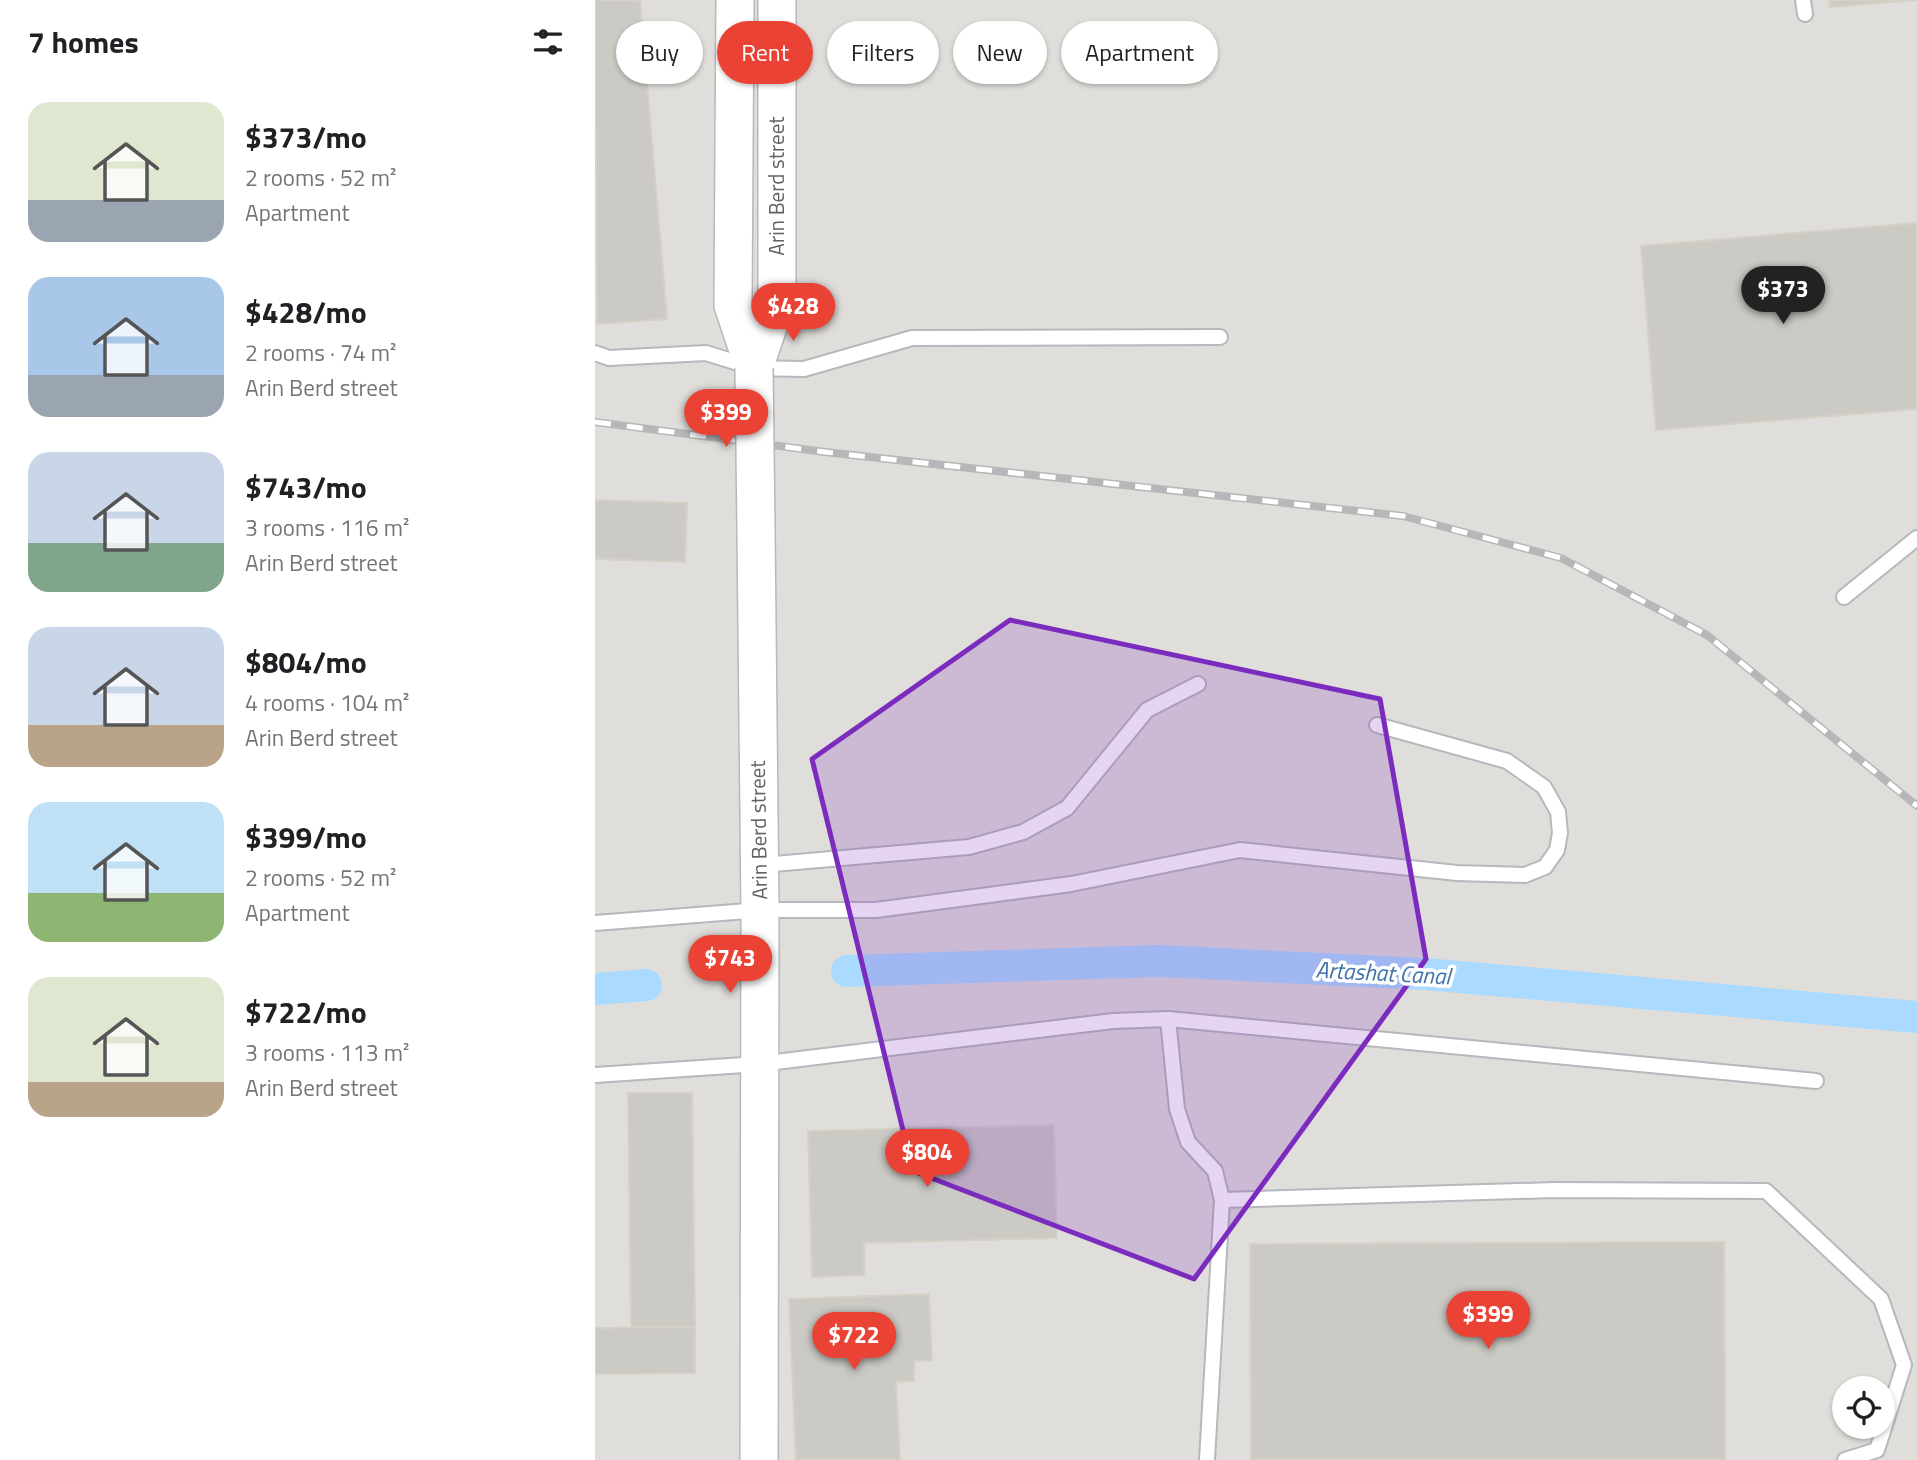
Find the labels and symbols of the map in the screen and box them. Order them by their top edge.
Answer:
street label: Arin Berd street [760,116,792,256]
pin: $373 [1742,266,1824,326]
pin: $428 [752,284,834,343]
pin: $399 [685,390,767,449]
street label: Arin Berd street [741,760,775,900]
pin: $743 [689,936,771,995]
water label: Artashat Canal [1315,951,1454,994]
pin: $804 [886,1130,968,1189]
pin: $399 [1447,1292,1529,1351]
pin: $722 [813,1312,895,1372]

